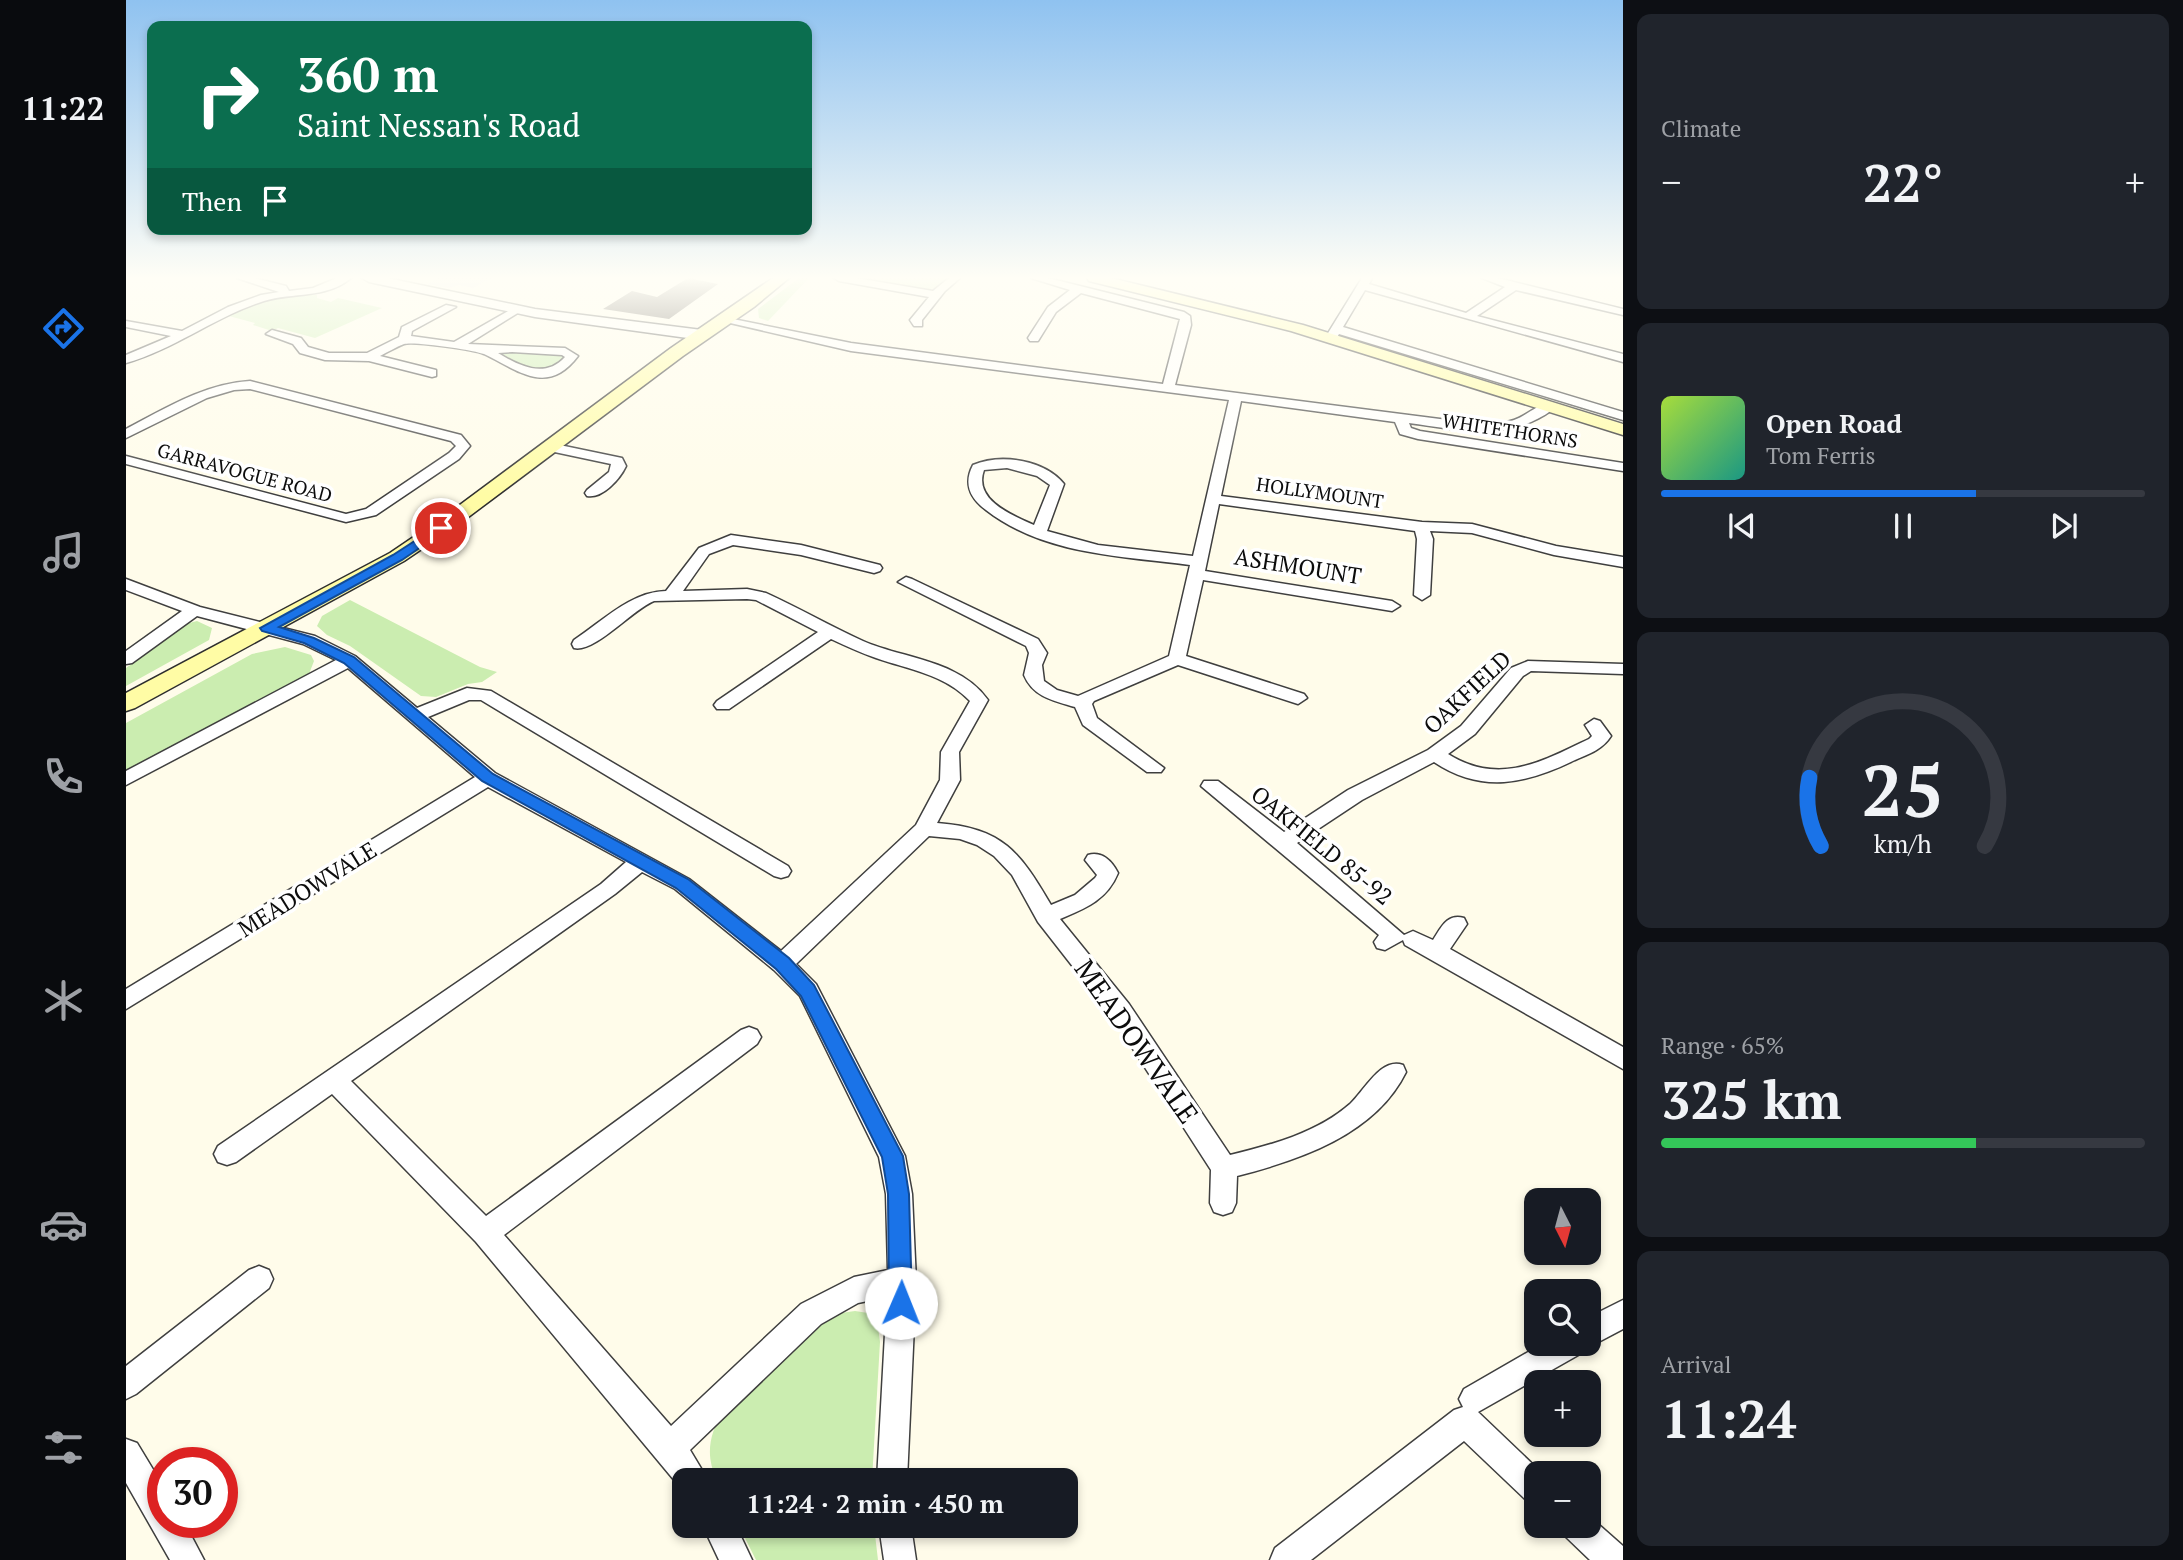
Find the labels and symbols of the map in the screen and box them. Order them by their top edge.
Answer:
street label: WHITETHORNS [1440,407,1580,453]
street label: GARRAVOGUE ROAD [155,437,335,507]
street label: HOLLYMOUNT [1255,471,1385,513]
pin [411,498,471,558]
street label: ASHMOUNT [1232,541,1364,591]
street label: OAKFIELD [1416,643,1518,741]
street label: OAKFIELD 85-92 [1245,778,1399,912]
street label: MEADOWVALE [232,834,382,944]
street label: MEADOWVALE [1067,952,1207,1130]
north arrow [1524,1188,1601,1265]
position arrow [864,1266,938,1340]
speed limit sign: 30 [147,1447,238,1538]

